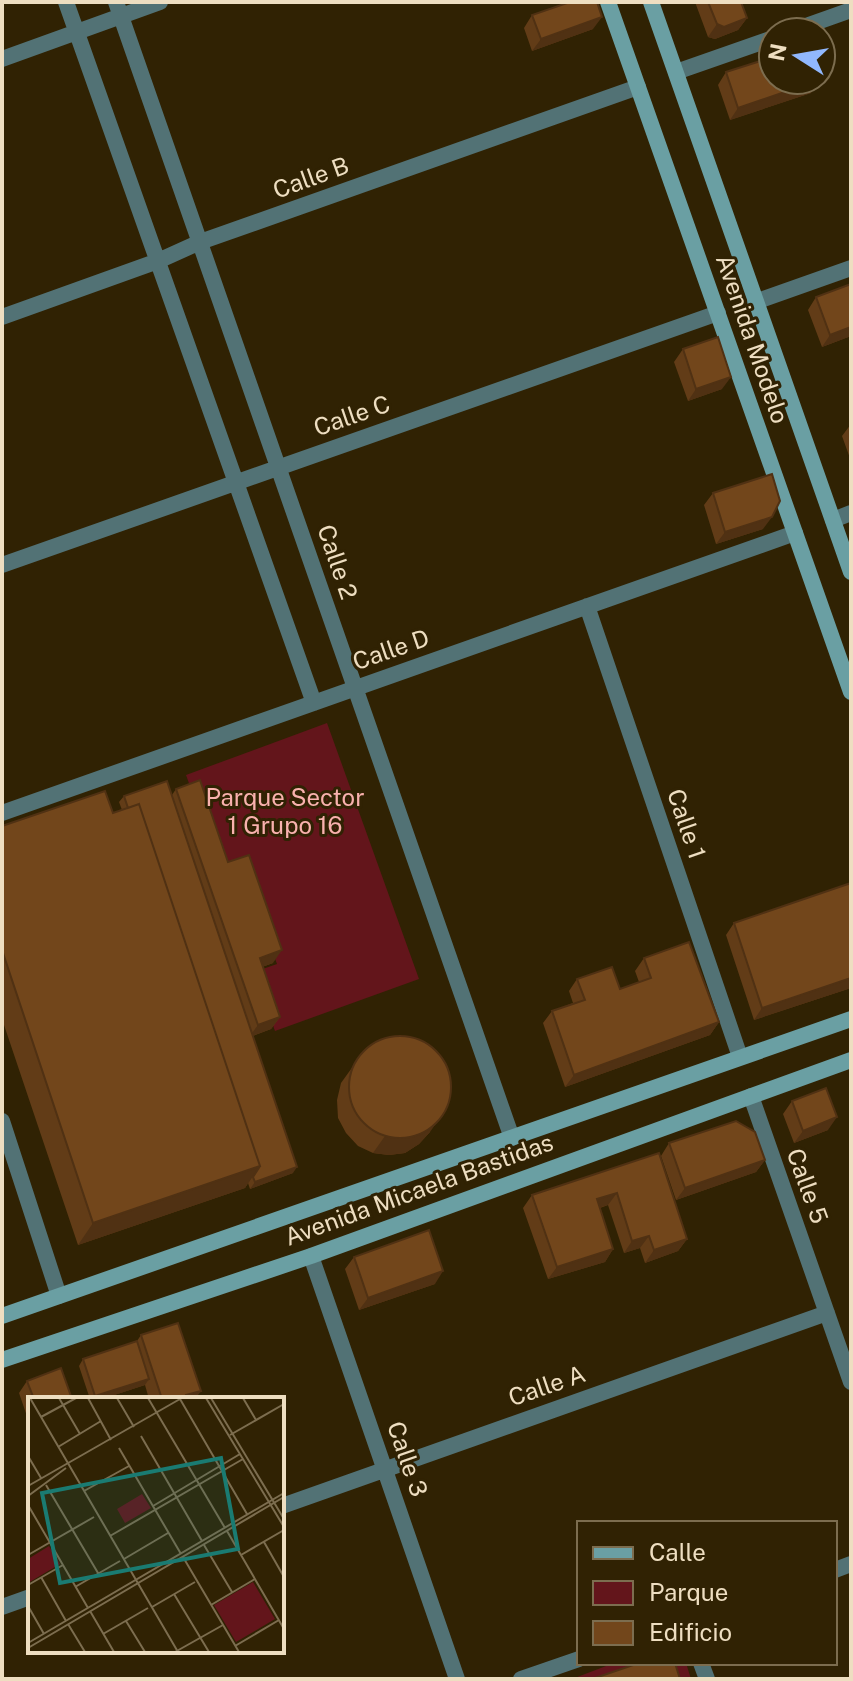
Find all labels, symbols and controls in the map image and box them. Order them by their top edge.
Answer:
north arrow [757,16,837,96]
text: N [763,41,792,63]
street label: Calle B [269,150,352,204]
street label: Avenida Modelo [711,250,795,427]
street label: Calle C [310,389,394,441]
street label: Calle 2 [312,521,364,603]
street label: Calle D [349,623,433,675]
park label: Parque Sector 1 Grupo 16 [205,783,365,839]
street label: Calle 1 [662,785,712,862]
street label: Avenida Micaela Bastidas [281,1127,557,1251]
street label: Calle 5 [781,1144,834,1227]
street label: Calle A [505,1359,589,1411]
inset map [28,1397,284,1653]
street label: Calle 3 [382,1417,434,1500]
legend [577,1521,837,1665]
text: Calle [649,1538,706,1566]
text: Parque [649,1578,728,1606]
text: Edificio [649,1618,732,1646]

